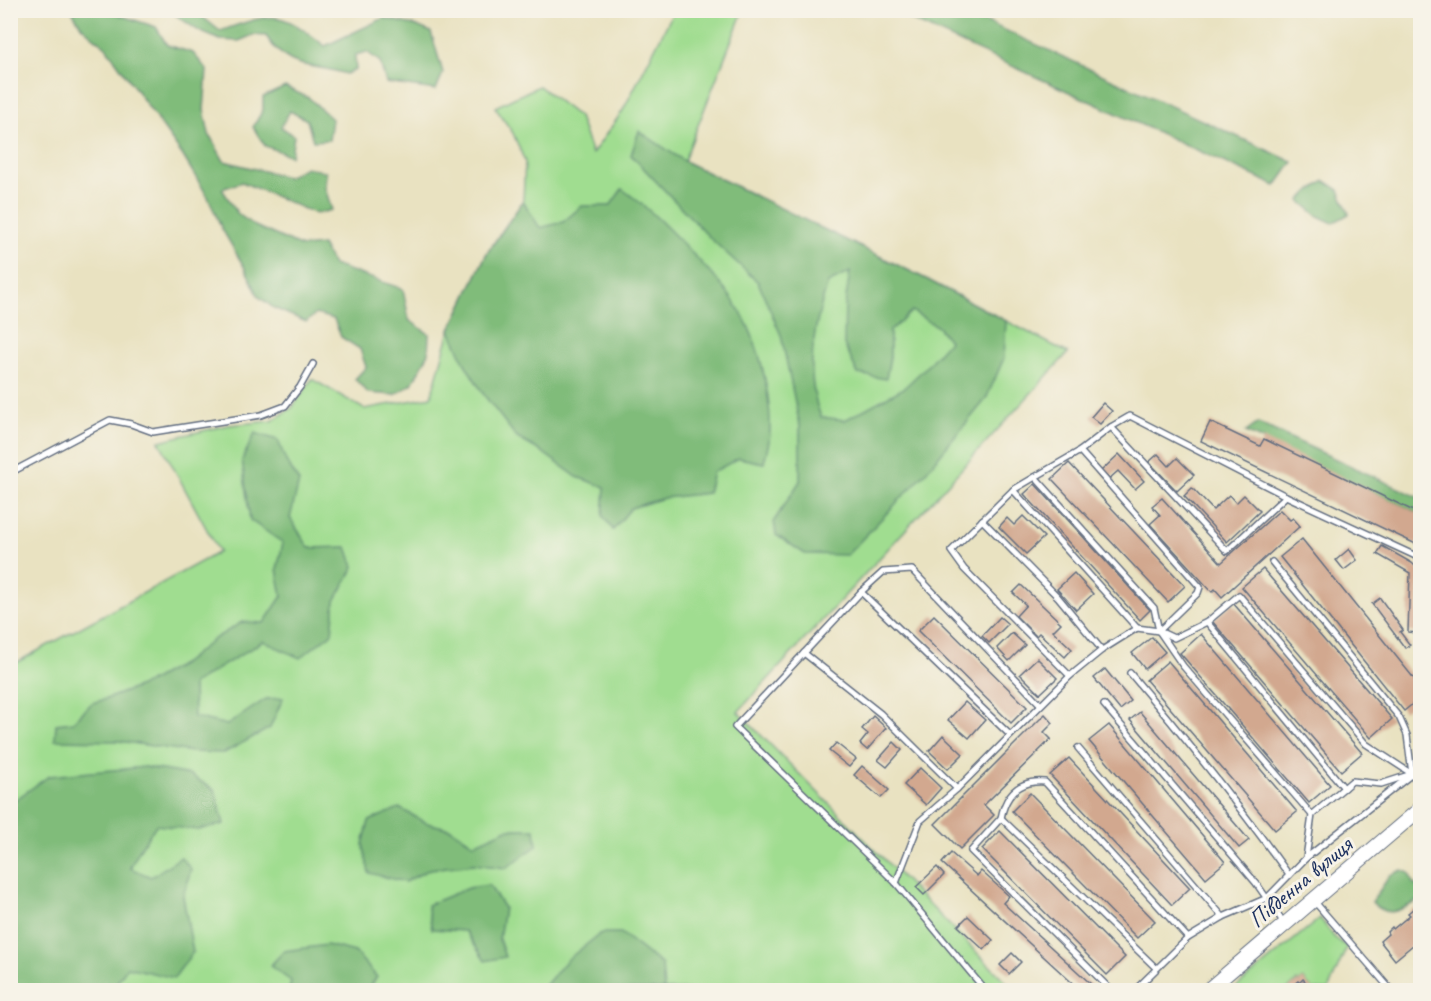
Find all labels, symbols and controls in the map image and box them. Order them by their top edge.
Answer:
street label: Південна вулиця [1242,829,1359,934]

